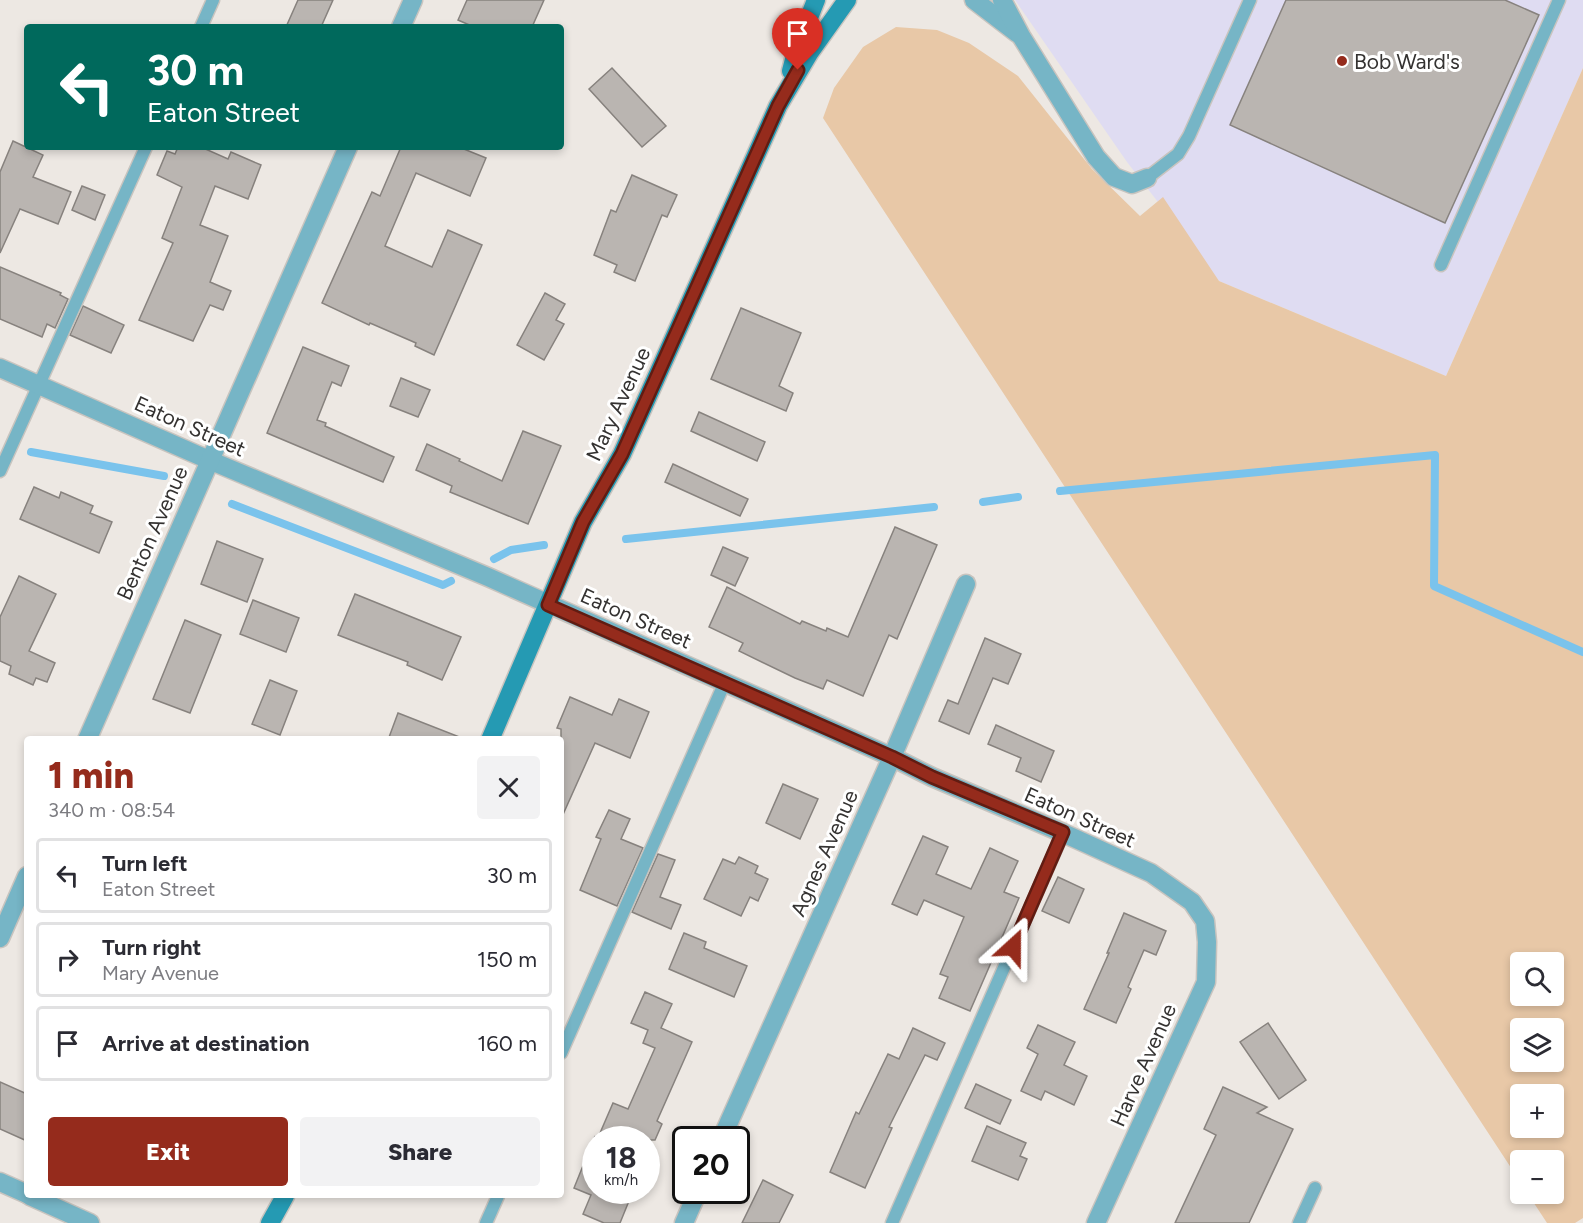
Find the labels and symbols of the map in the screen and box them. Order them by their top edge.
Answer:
pin [772,8,823,70]
place label: Bob Ward's [1354,49,1460,74]
marker: Bob Ward's [1335,54,1349,68]
street label: Mary Avenue [581,343,655,465]
street label: Eaton Street [131,390,249,462]
street label: Benton Avenue [111,462,193,604]
street label: Eaton Street [577,582,695,654]
street label: Eaton Street [1021,781,1139,853]
street label: Agnes Avenue [785,786,863,920]
position arrow [981,915,1045,979]
street label: Harve Avenue [1105,1000,1181,1130]
speed limit sign: 20 [672,1126,750,1204]

